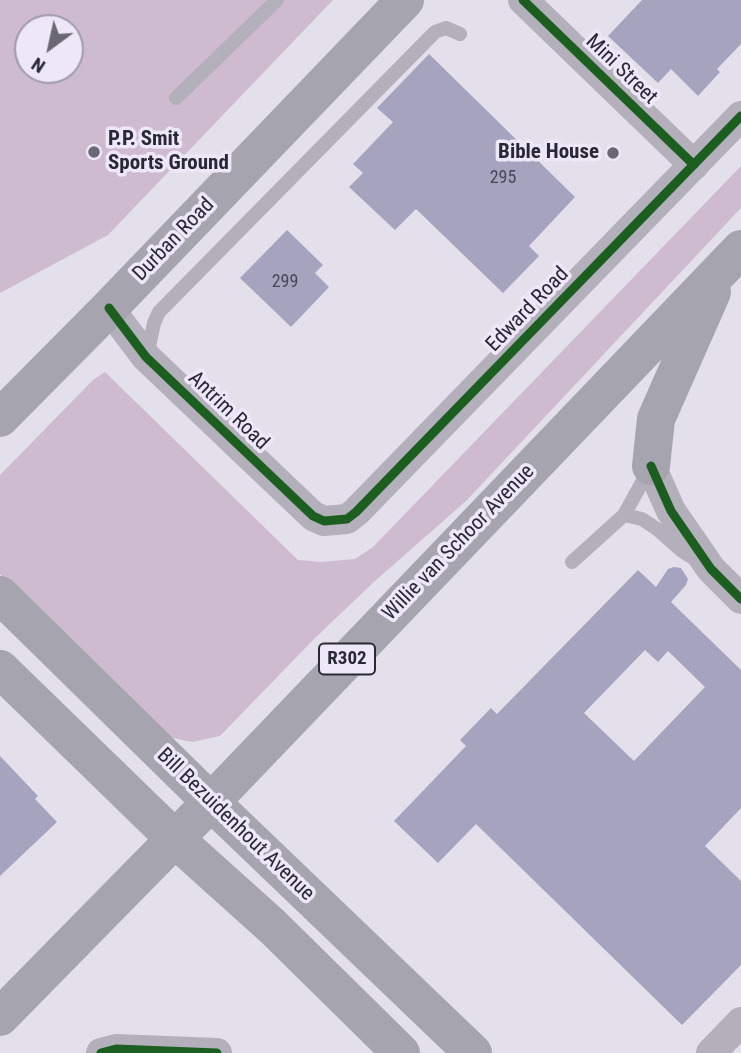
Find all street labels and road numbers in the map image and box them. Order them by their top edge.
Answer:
street label: Mini Street [580,30,662,110]
street label: Durban Road [128,193,220,287]
street label: Edward Road [481,262,575,358]
street label: Antrim Road [182,366,274,456]
street label: Willie van Schoor Avenue [378,460,540,626]
road number: R302 [319,644,375,674]
street label: Bill Bezuidenhout Avenue [151,743,319,907]

